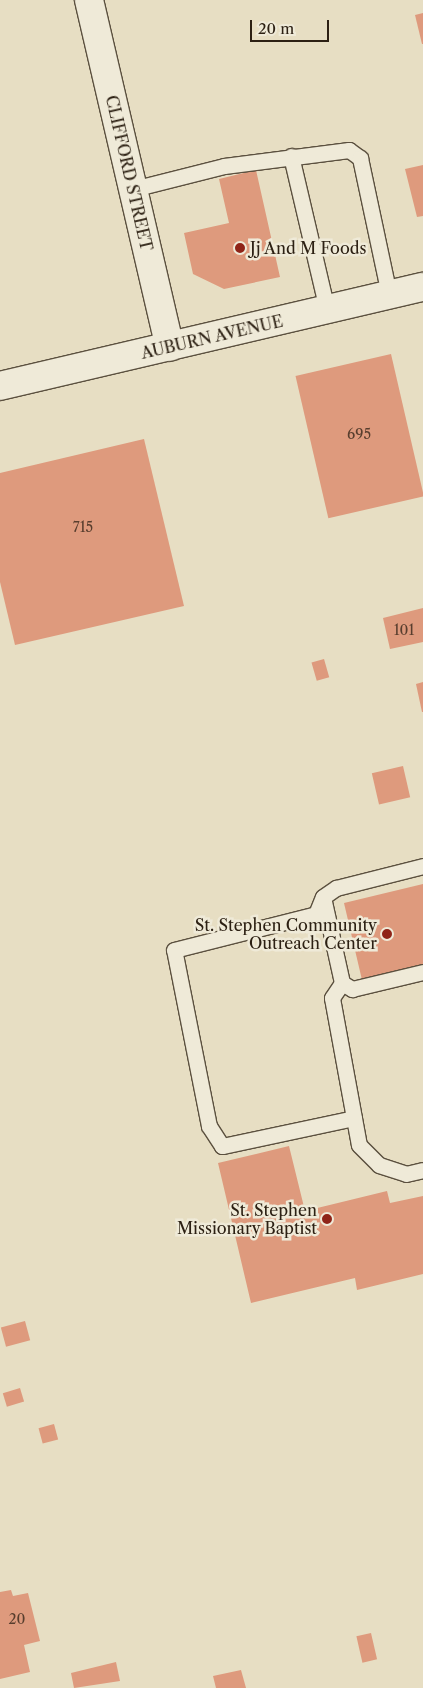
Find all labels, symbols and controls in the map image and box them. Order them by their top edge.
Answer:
scale bar [253,10,332,42]
text: 20 m [258,19,294,38]
street label: CLIFFORD STREET [102,93,156,253]
place label: Jj And M Foods [250,238,367,258]
marker: Jj And M Foods [234,242,246,254]
street label: AUBURN AVENUE [139,311,285,363]
house number: 695 [347,426,371,442]
house number: 715 [73,519,93,535]
house number: 101 [394,622,414,638]
place label: St. Stephen Community Outreach Center [195,915,377,953]
marker: St. Stephen Community Outreach Center [381,928,393,940]
place label: St. Stephen Missionary Baptist [176,1200,317,1238]
marker: St. Stephen Missionary Baptist [321,1213,333,1225]
house number: 20 [9,1611,25,1627]

